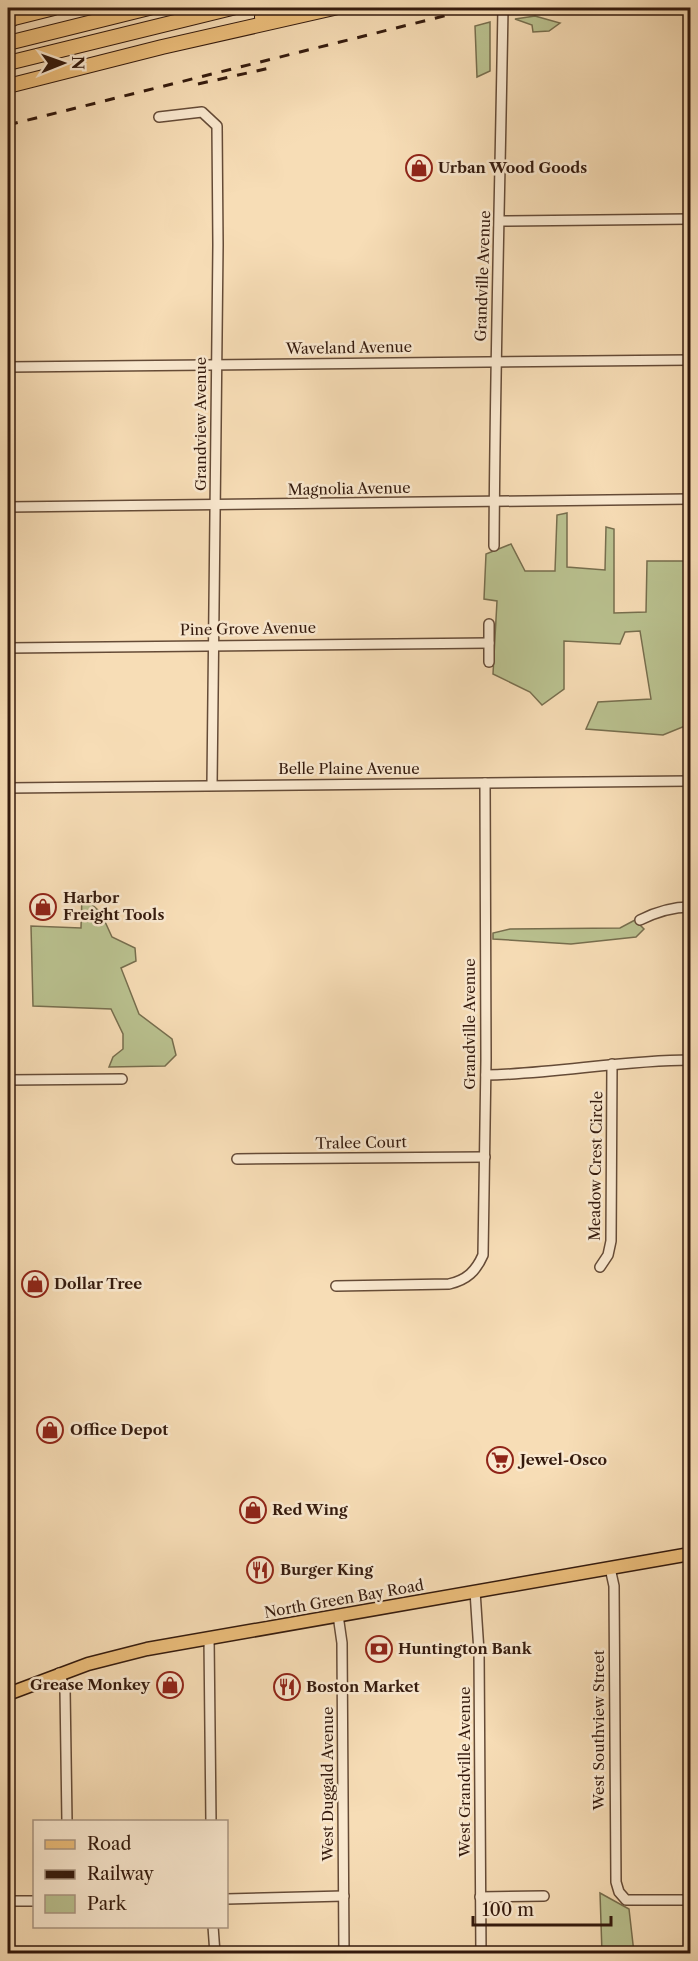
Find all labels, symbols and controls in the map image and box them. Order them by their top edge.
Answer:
north arrow [33,33,93,93]
text: N [68,56,88,70]
shop icon: Urban Wood Goods [404,153,434,183]
place label: Urban Wood Goods [438,158,587,177]
street label: Grandville Avenue [471,210,494,342]
street label: Waveland Avenue [285,337,412,358]
street label: Grandview Avenue [191,357,210,491]
street label: Magnolia Avenue [287,478,411,499]
street label: Pine Grove Avenue [180,618,316,639]
street label: Belle Plaine Avenue [278,759,420,778]
place label: Harbor Freight Tools [63,888,164,924]
shop icon: Harbor Freight Tools [28,892,58,922]
street label: Grandville Avenue [460,958,479,1090]
street label: Meadow Crest Circle [585,1091,606,1241]
street label: Tralee Court [315,1132,408,1153]
shop icon: Dollar Tree [20,1269,50,1299]
place label: Dollar Tree [54,1274,142,1293]
shop icon: Office Depot [35,1415,65,1445]
place label: Office Depot [70,1420,168,1439]
supermarket icon: Jewel-Osco [485,1445,515,1475]
place label: Jewel-Osco [517,1450,607,1469]
shop icon: Red Wing [238,1495,268,1525]
place label: Red Wing [272,1500,348,1519]
restaurant icon: Burger King [245,1555,275,1585]
place label: Burger King [280,1560,373,1579]
street label: North Green Bay Road [263,1575,425,1622]
bank icon: Huntington Bank [364,1634,394,1664]
place label: Huntington Bank [398,1639,533,1658]
street label: West Southview Street [589,1649,608,1811]
shop icon: Grease Monkey [155,1670,185,1700]
restaurant icon: Boston Market [272,1672,302,1702]
place label: Grease Monkey [30,1675,151,1694]
place label: Boston Market [306,1677,419,1696]
street label: West Grandville Avenue [455,1687,474,1858]
street label: West Duggald Avenue [318,1707,337,1862]
legend [33,1820,228,1928]
text: Road [87,1833,132,1855]
text: Railway [87,1863,155,1885]
scale bar [473,1889,611,1927]
text: Park [87,1893,128,1915]
text: 100 m [482,1899,534,1921]

